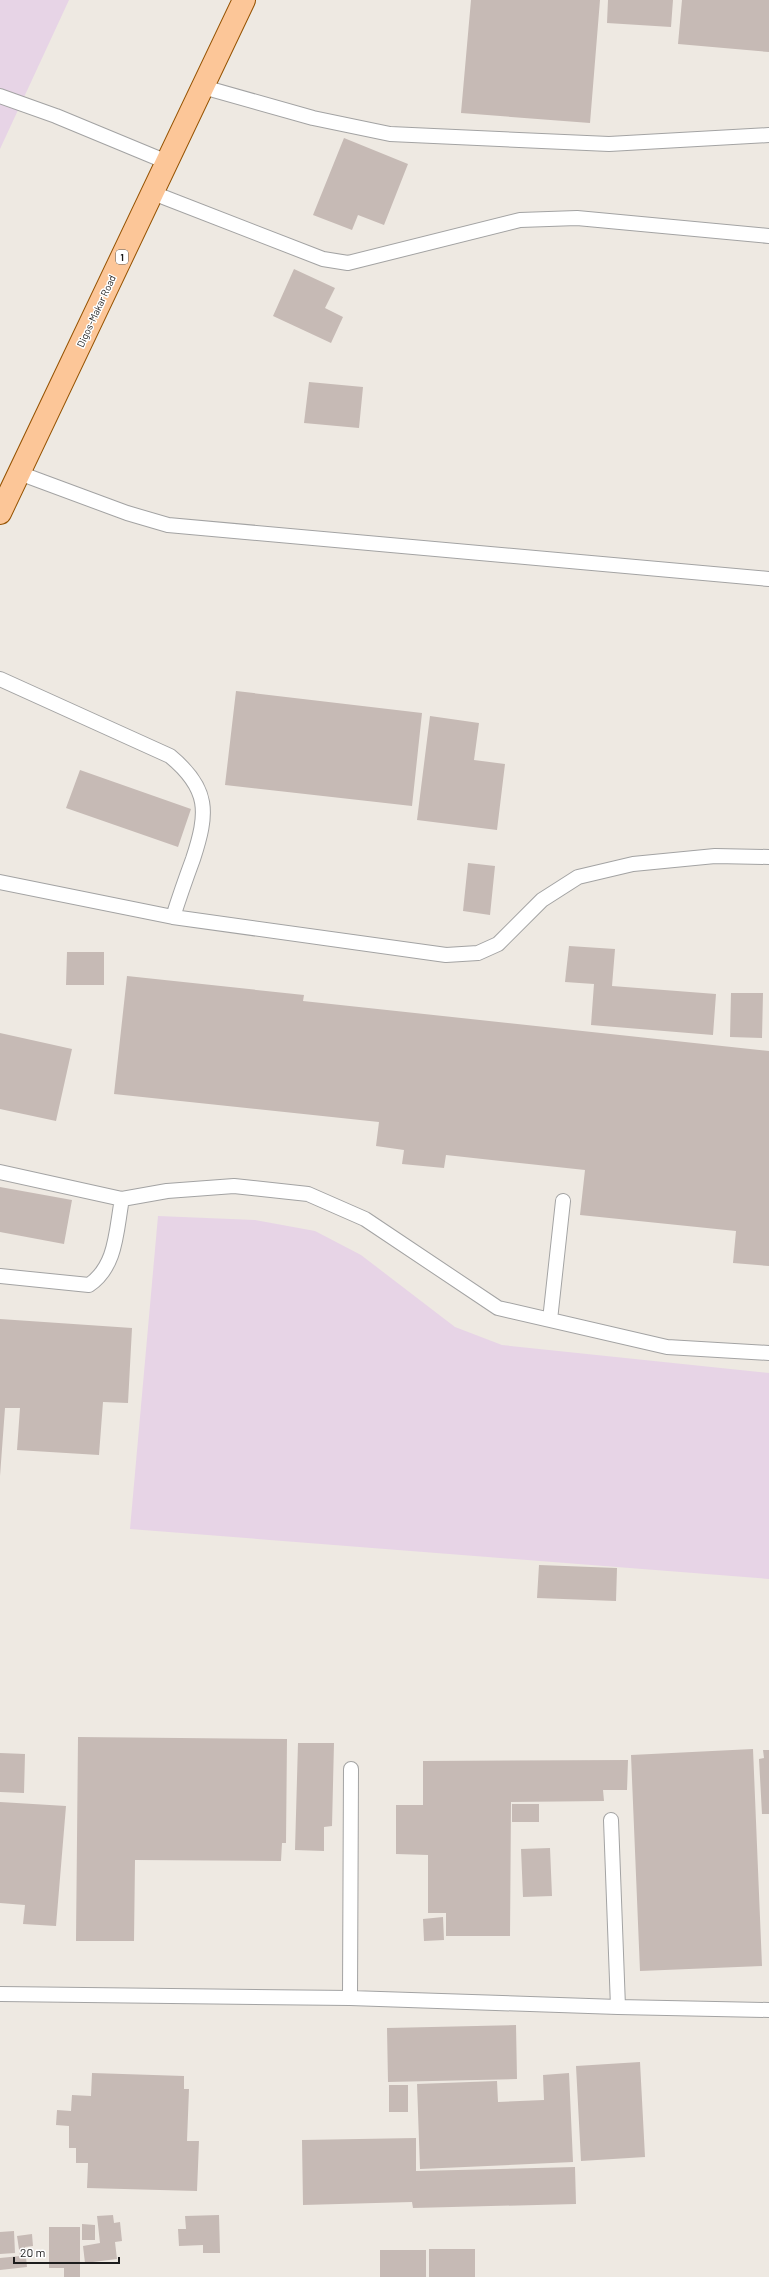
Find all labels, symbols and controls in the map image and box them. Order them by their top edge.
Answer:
road number: 1 [116,250,128,264]
street label: Digos-Makar Road [74,273,118,349]
scale bar [14,2239,119,2265]
text: 20 m [20,2245,46,2259]

